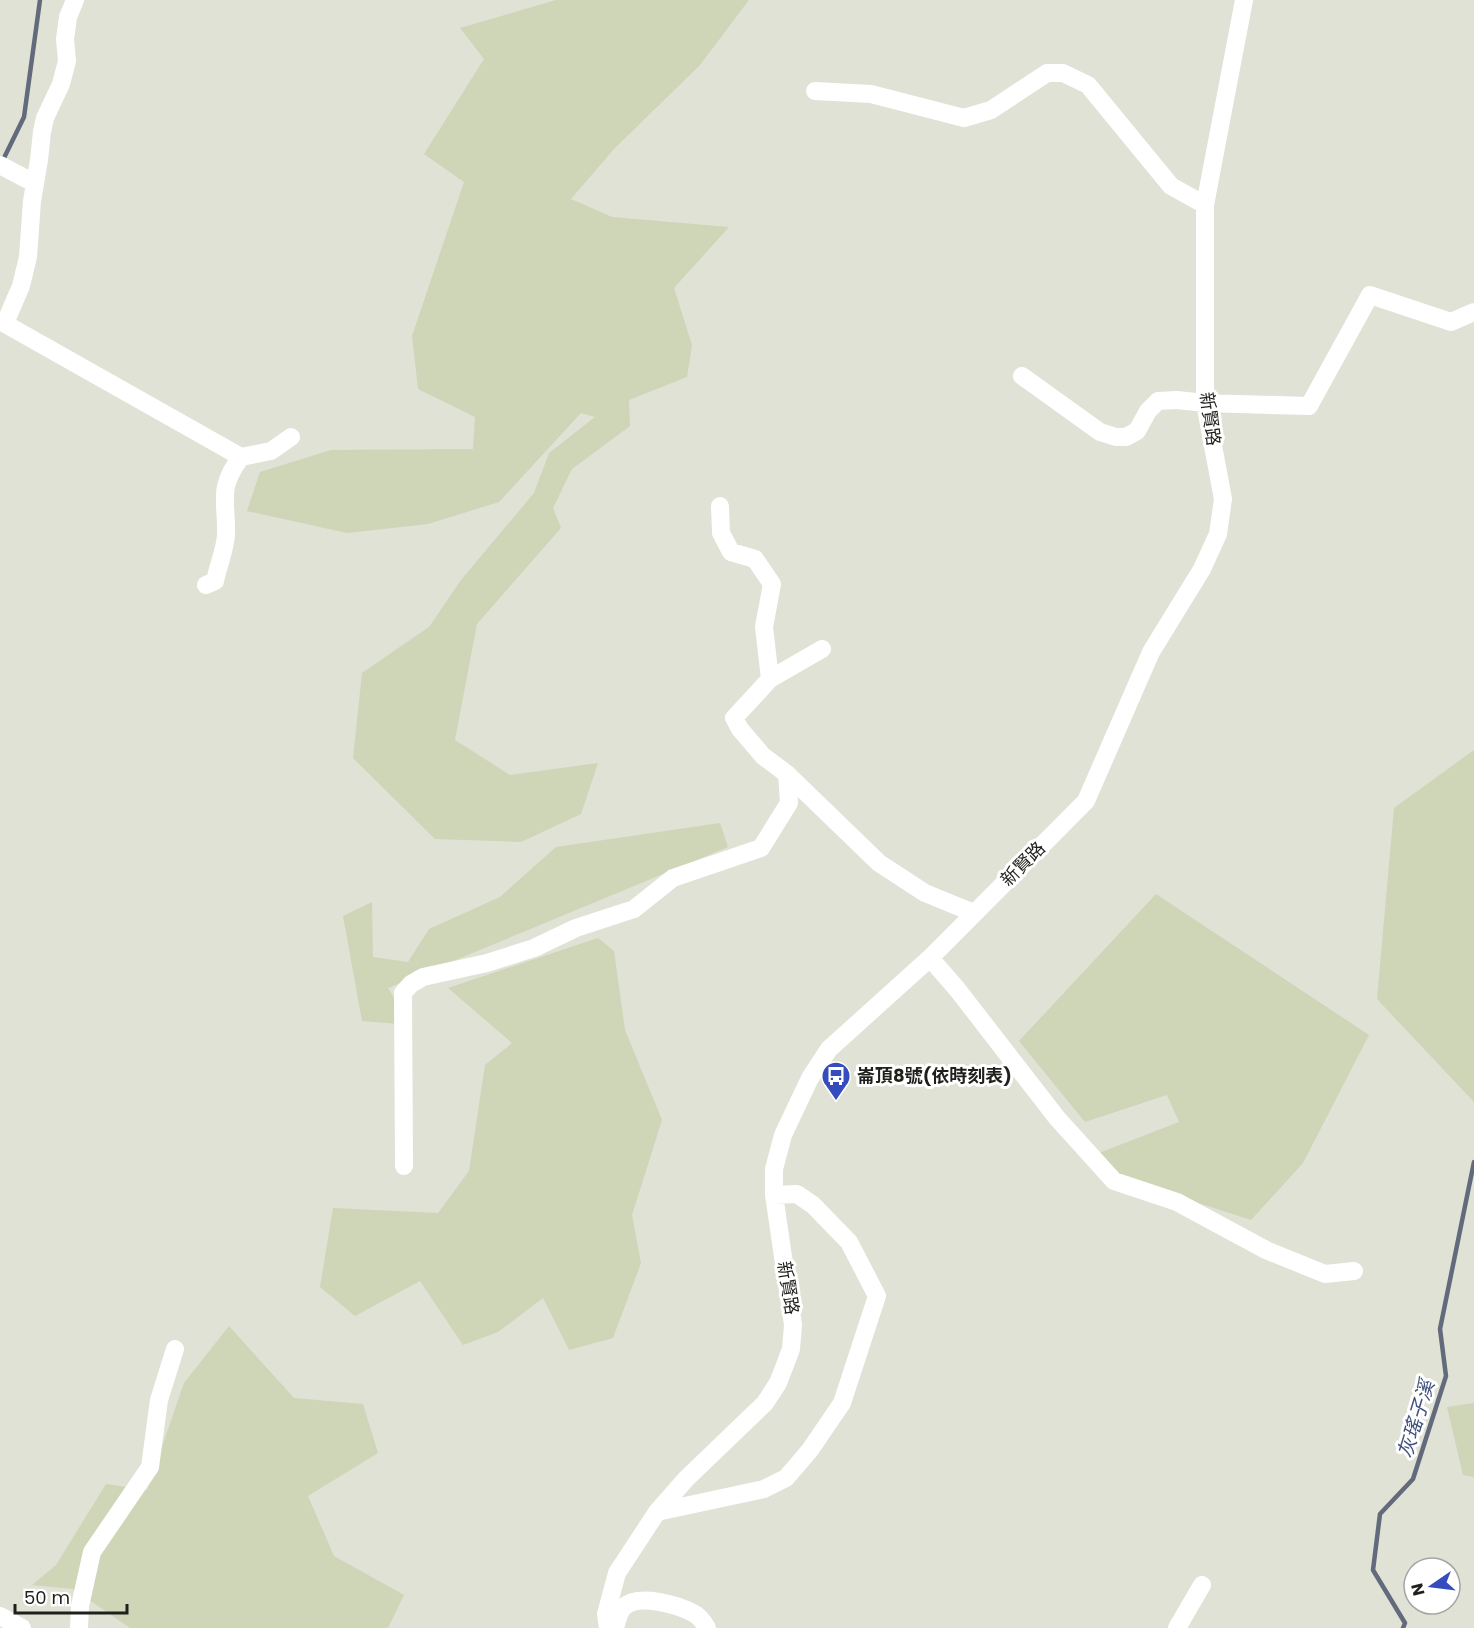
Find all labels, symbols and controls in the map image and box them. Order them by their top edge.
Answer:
street label: 新賢路 [1194,390,1227,447]
street label: 新賢路 [995,836,1051,892]
bus stop icon: 崙頂8號(依時刻表) [820,1060,852,1102]
place label: 崙頂8號(依時刻表) [857,1063,1012,1088]
street label: 新賢路 [772,1259,805,1317]
water label: 灰瑤子溪 [1391,1374,1442,1461]
north arrow [1402,1556,1462,1616]
scale bar [15,1577,128,1615]
text: N [1405,1581,1431,1598]
text: 50 m [24,1585,70,1610]

